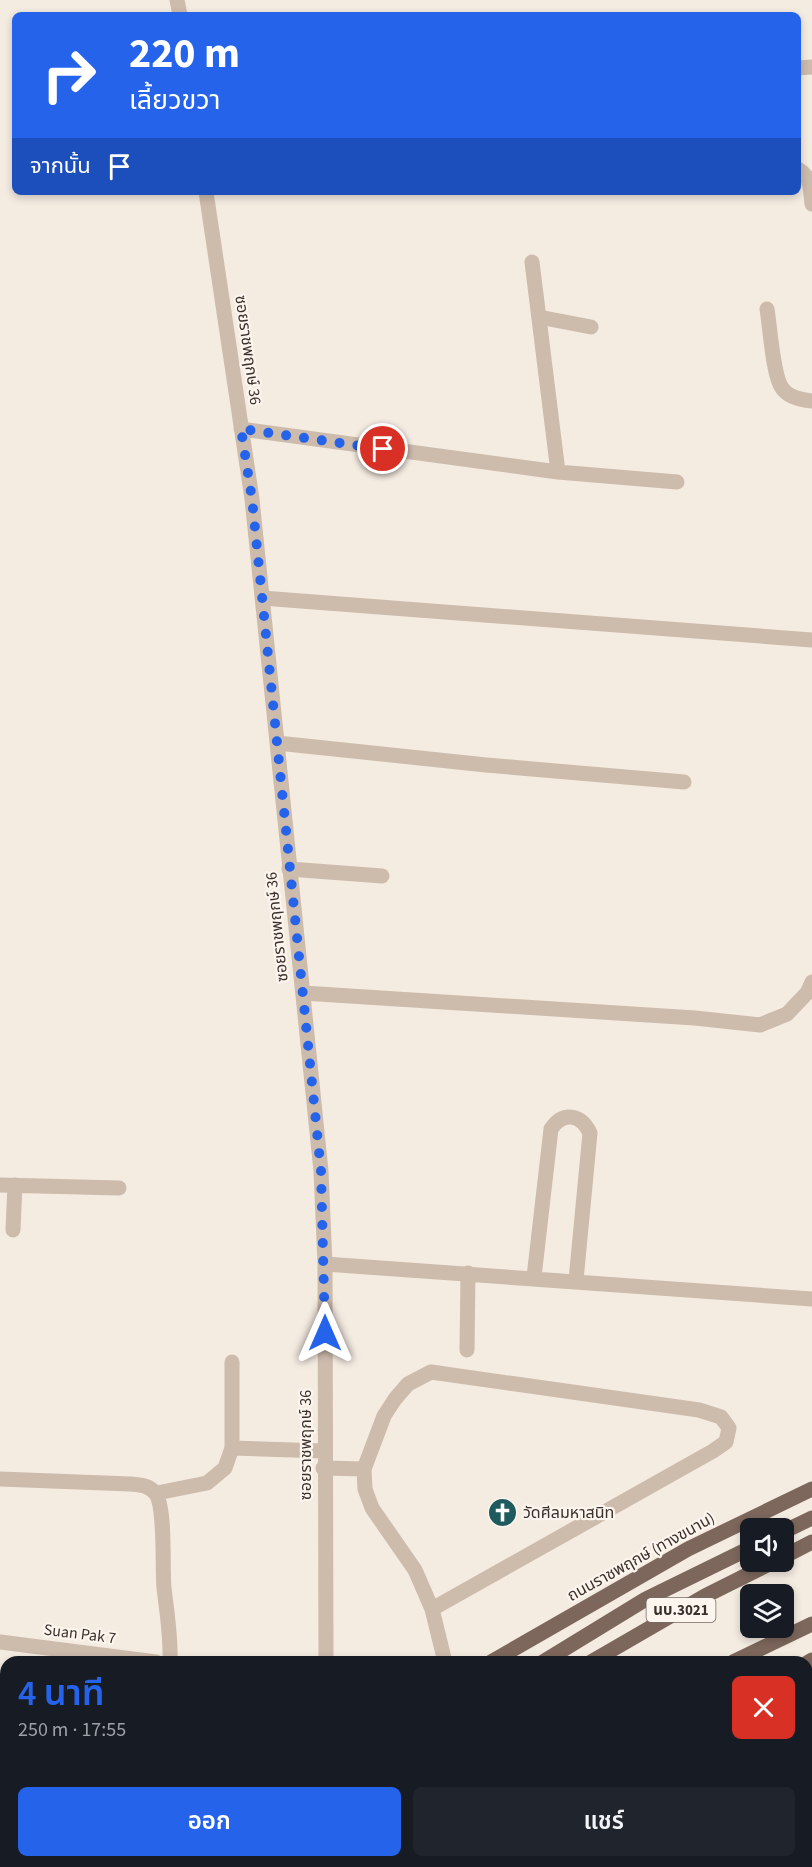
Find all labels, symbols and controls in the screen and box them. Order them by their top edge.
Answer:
text: 220 m [129,24,240,84]
icon: right [30,36,108,114]
text: เลี้ยวขวา [129,81,220,120]
text: จากนั้น [30,150,91,182]
icon: arrive [103,150,136,183]
street label: ซอยราชพฤกษ์ 36 [229,294,267,406]
pin [357,423,408,474]
icon: arrive [366,432,399,465]
street label: ซอยราชพฤกษ์ 36 [260,871,294,983]
position arrow [293,1301,357,1365]
street label: ซอยราชพฤกษ์ 36 [295,1390,317,1500]
church icon: วัดศีลมหาสนิท [486,1497,518,1529]
place label: วัดศีลมหาสนิท [523,1502,614,1524]
street label: ถนนราชพฤกษ์ (ทางขนาน) [563,1507,719,1607]
map controls [740,1518,794,1638]
button: sound [740,1518,794,1572]
button: layers [740,1584,794,1638]
road number: นบ.3021 [646,1598,716,1622]
street label: Suan Pak 7 [43,1619,118,1649]
text: 4 นาที [18,1668,104,1719]
button: close [732,1676,795,1739]
text: 250 m · 17:55 [18,1716,126,1744]
button: ออก [18,1787,401,1856]
button: แชร์ [413,1787,795,1856]

